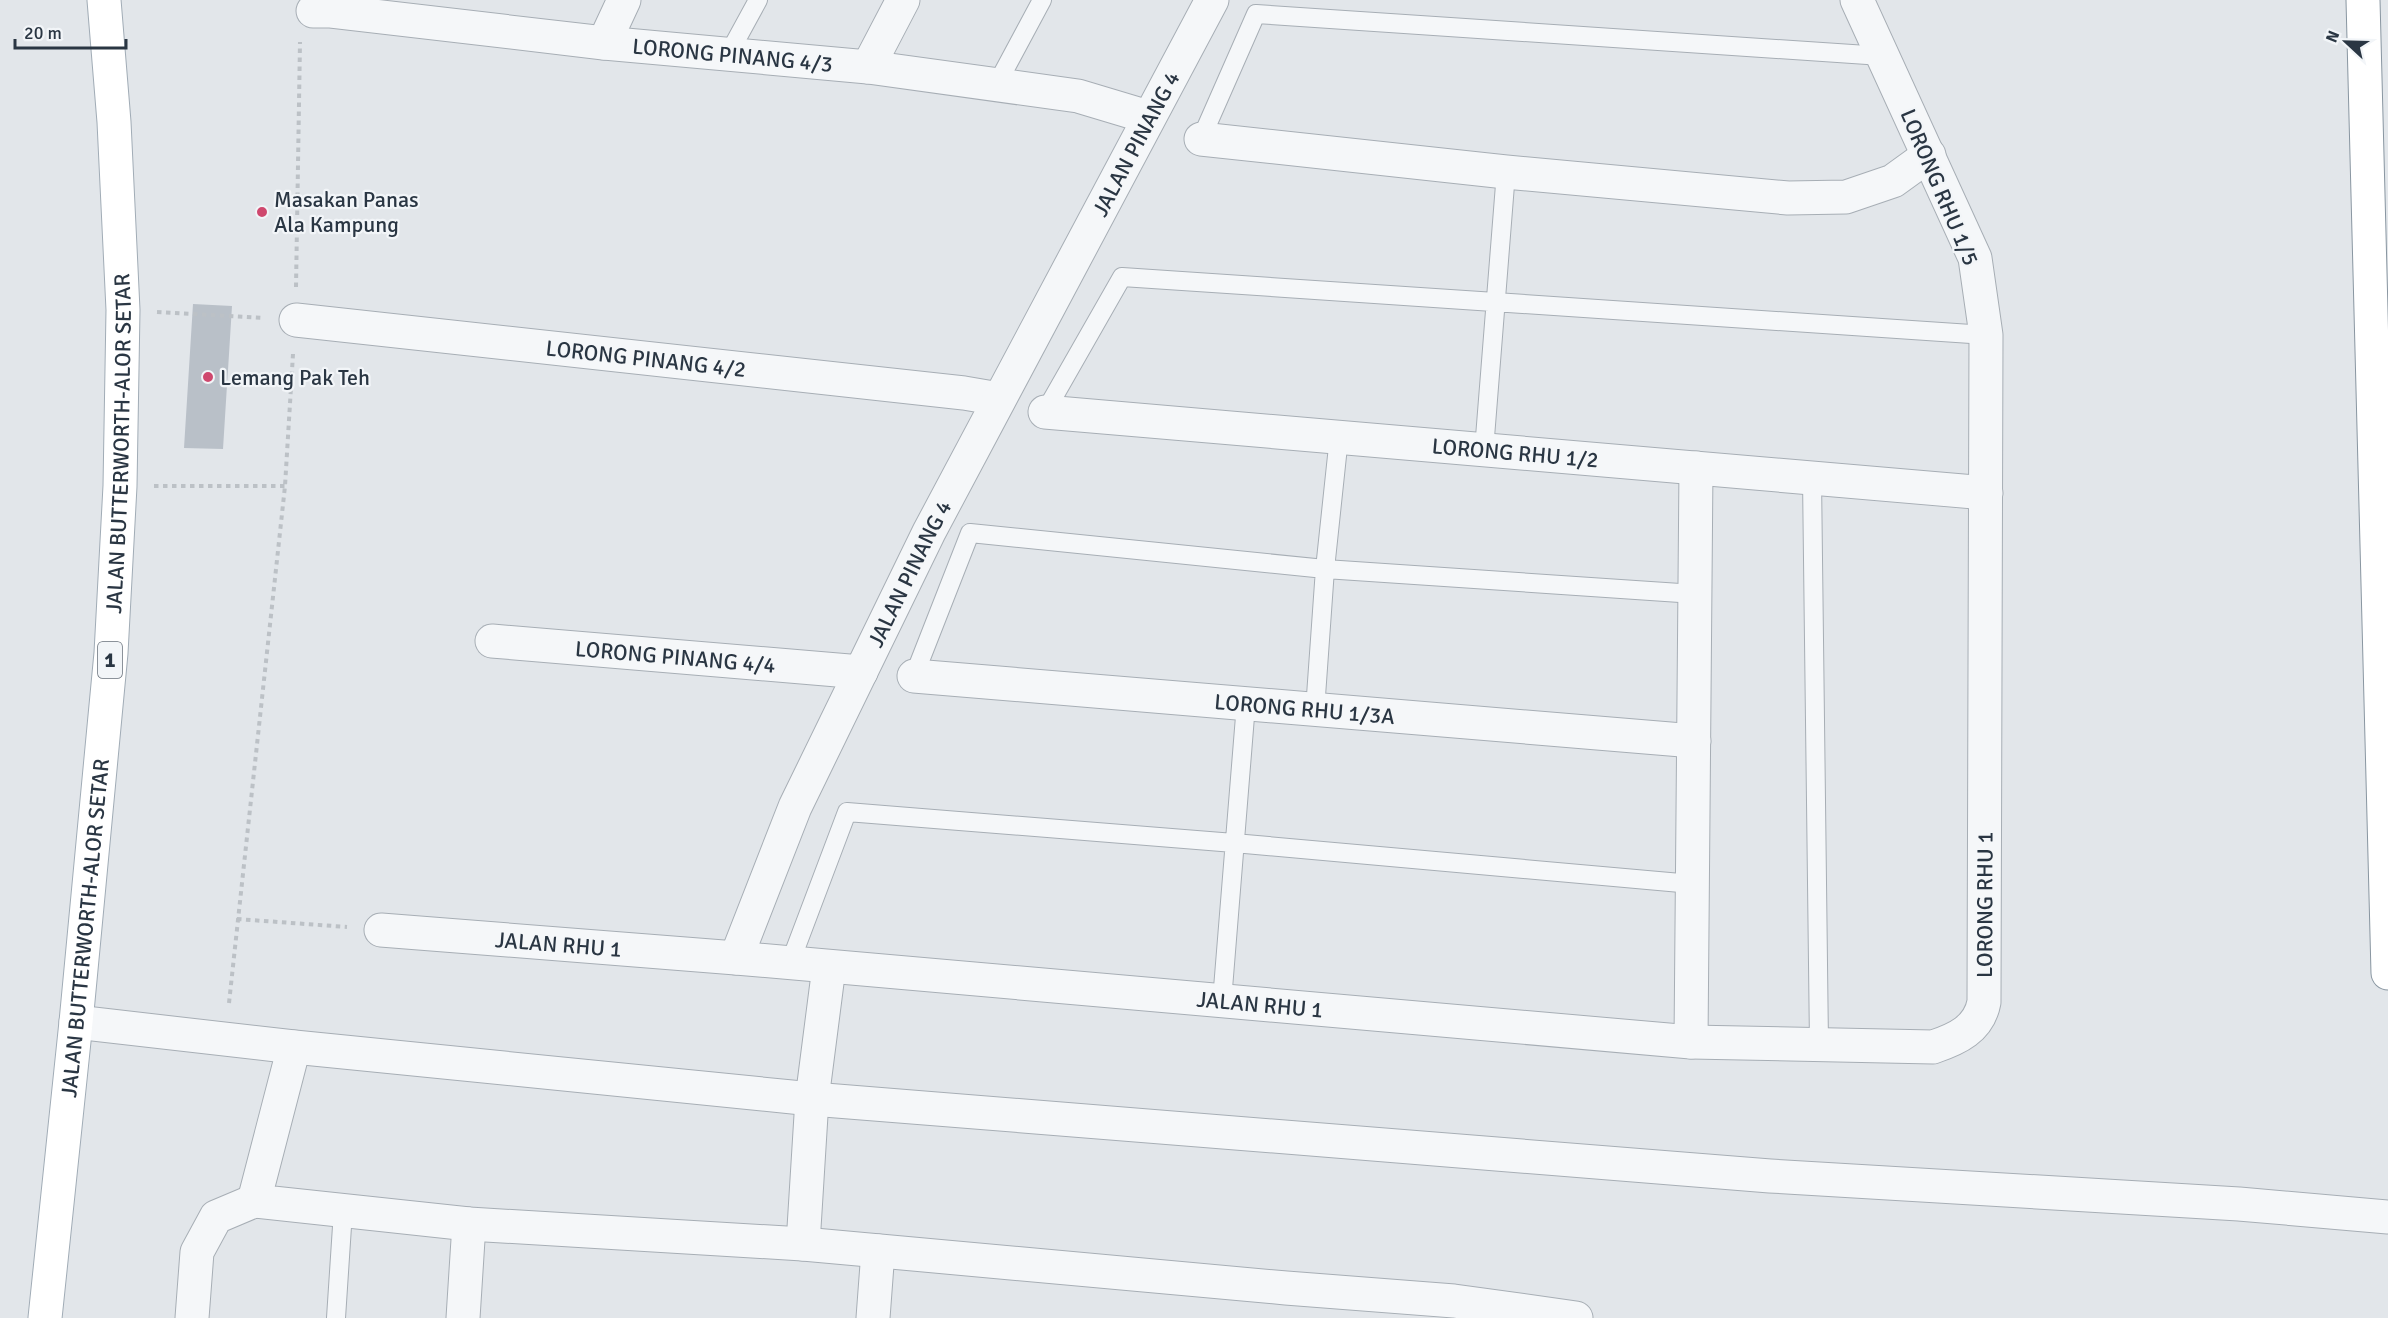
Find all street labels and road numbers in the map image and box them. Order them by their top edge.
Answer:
street label: LORONG PINANG 4/3 [631,33,834,78]
street label: JALAN PINANG 4 [1086,66,1186,221]
street label: LORONG RHU 1/5 [1894,105,1985,269]
street label: JALAN BUTTERWORTH-ALOR SETAR [100,273,137,614]
street label: LORONG PINANG 4/2 [544,334,747,383]
street label: LORONG RHU 1/2 [1431,432,1600,474]
street label: JALAN PINANG 4 [862,496,958,652]
street label: LORONG PINANG 4/4 [574,635,777,679]
road number: 1 [98,642,122,678]
street label: LORONG RHU 1/3A [1213,688,1396,730]
street label: JALAN BUTTERWORTH-ALOR SETAR [55,757,115,1099]
street label: LORONG RHU 1 [1971,832,1999,978]
street label: JALAN RHU 1 [494,926,623,963]
street label: JALAN RHU 1 [1195,986,1324,1024]

